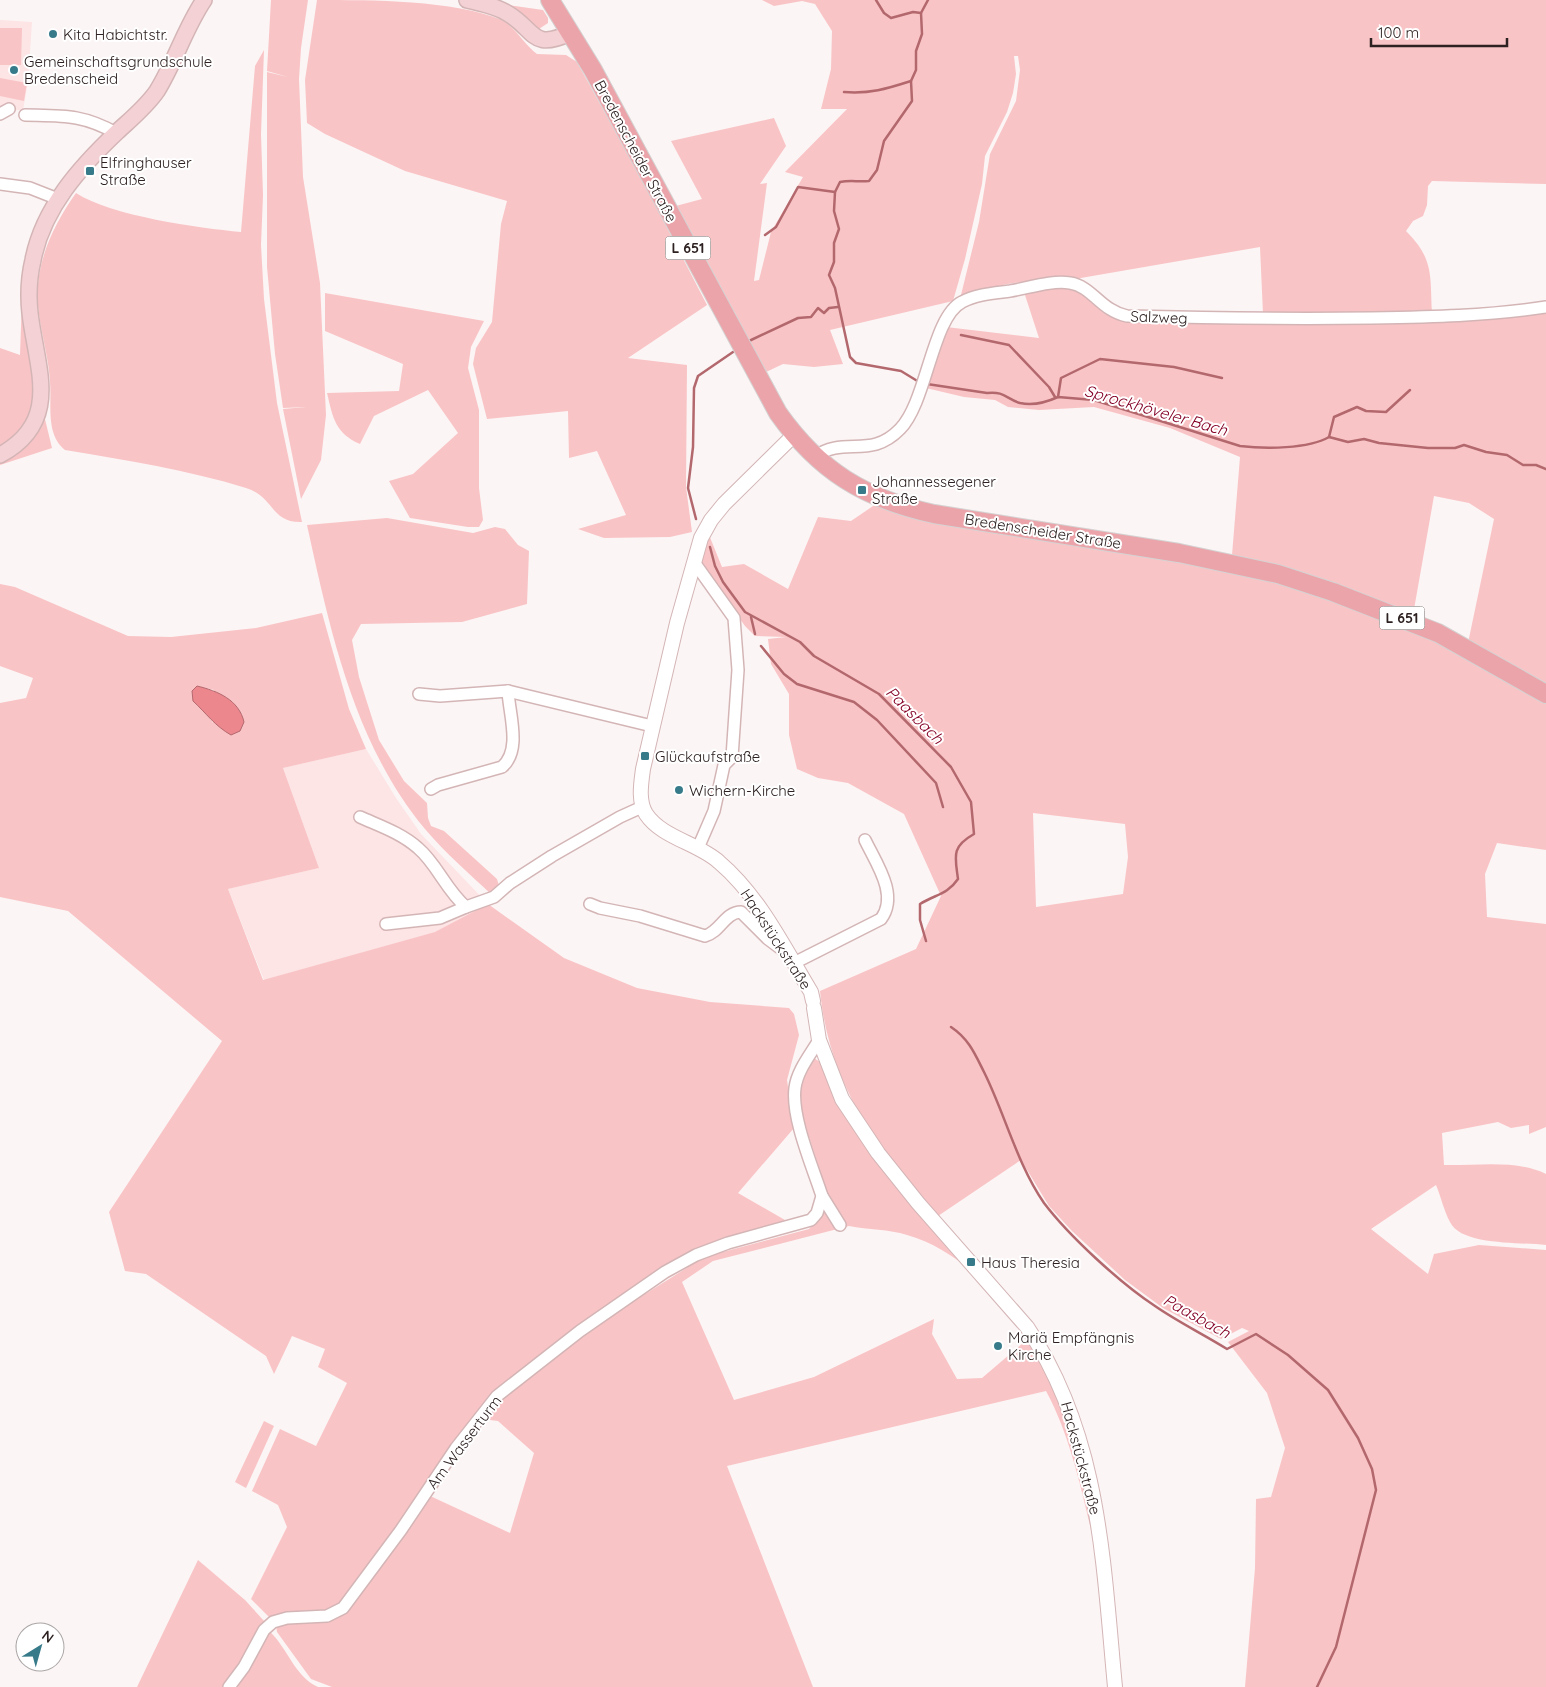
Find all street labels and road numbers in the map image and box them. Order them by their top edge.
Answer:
street label: Bredenscheider Straße [590,77,682,225]
road number: L 651 [666,237,710,260]
street label: Salzweg [1130,307,1188,327]
street label: Bredenscheider Straße [963,509,1123,553]
road number: L 651 [1380,606,1424,630]
street label: Hackstückstraße [736,885,816,993]
street label: Am Wasserturm [423,1391,505,1493]
street label: Hackstückstraße [1057,1399,1105,1517]

